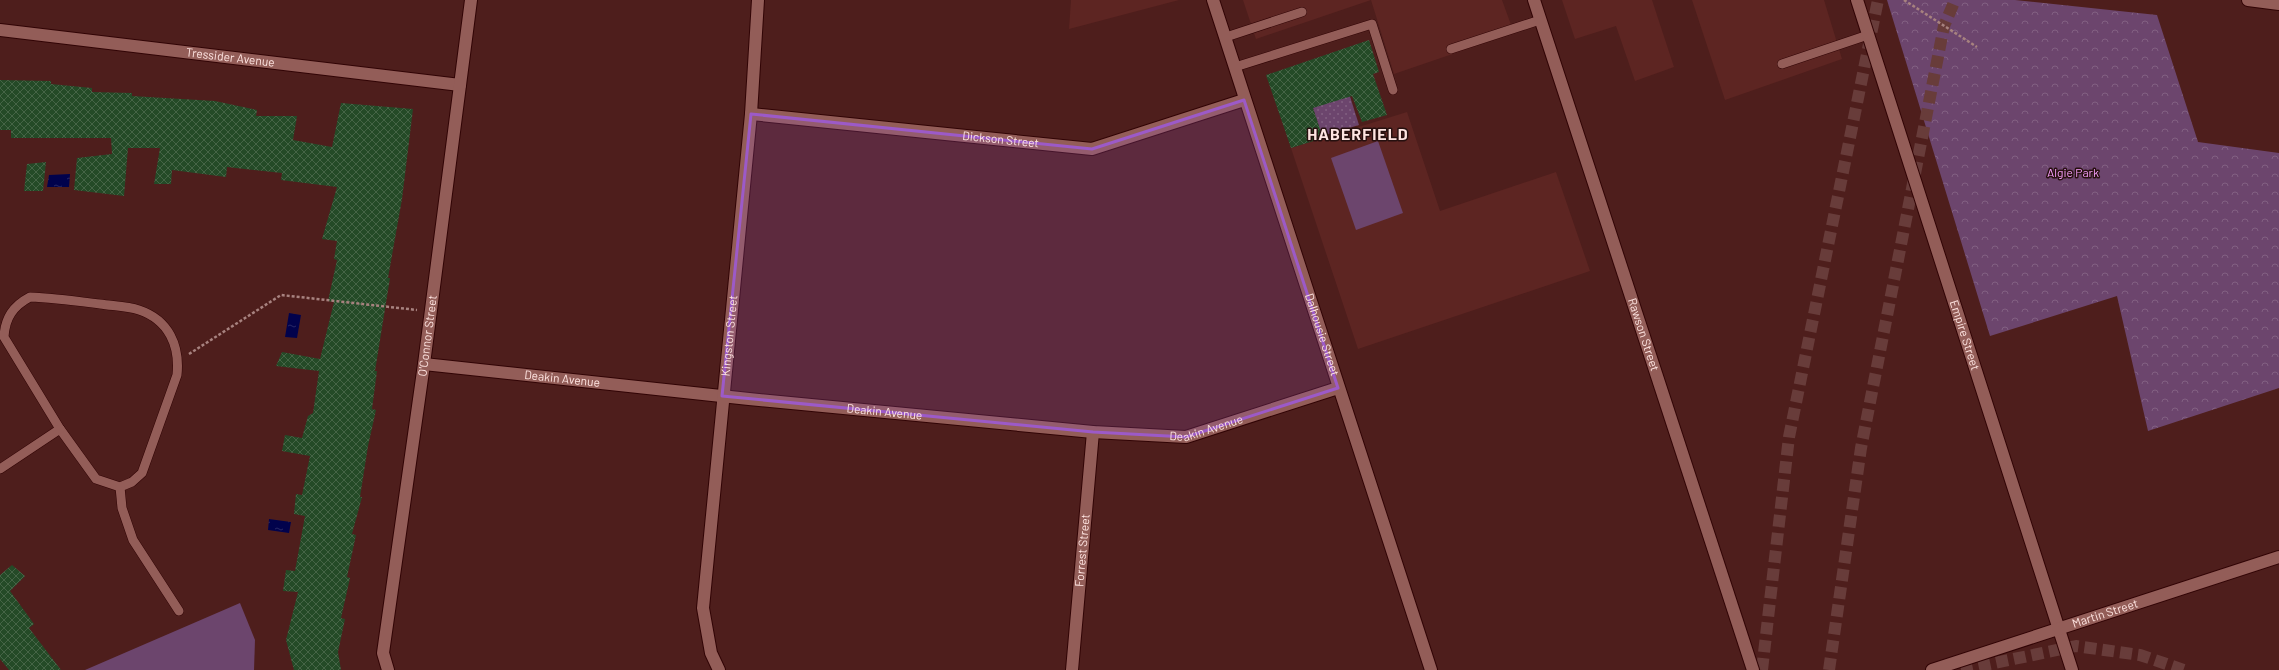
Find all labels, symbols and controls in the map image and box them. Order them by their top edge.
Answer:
street label: Tressider Avenue [185,44,276,69]
district label: HABERFIELD [1307,124,1409,143]
street label: Dickson Street [962,128,1040,150]
park label: Algie Park [2047,165,2099,179]
street label: Dalhousie Street [1303,291,1343,378]
street label: O'Connor Street [414,294,439,377]
street label: Kingston Street [718,294,739,377]
street label: Rawson Street [1626,296,1663,372]
street label: Empire Street [1948,298,1983,372]
street label: Deakin Avenue [524,367,601,389]
street label: Deakin Avenue [846,400,923,422]
street label: Deakin Avenue [1169,411,1244,444]
street label: Forrest Street [1071,513,1092,587]
street label: Martin Street [2070,595,2139,630]

